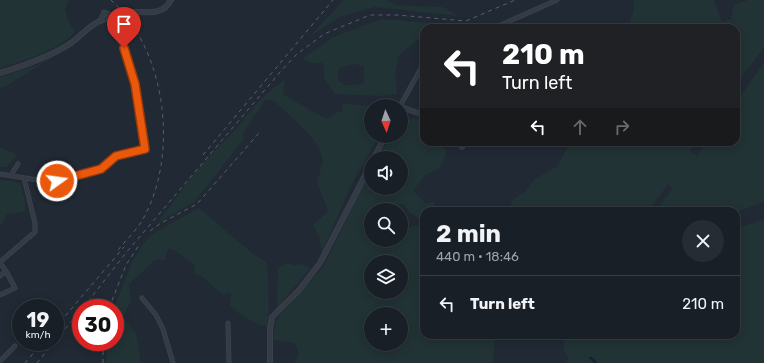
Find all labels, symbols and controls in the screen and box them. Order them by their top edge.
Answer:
pin [107,7.0,141,48]
icon: arrive [113,13,135,35]
text: 210 m [502,38,585,71]
icon: left [436,40,488,92]
text: Turn left [502,72,572,94]
north arrow [364,99,408,143]
map controls [364,99,408,351]
icon: left [527,116,549,138]
icon: ahead [569,116,591,138]
icon: right [611,116,633,138]
button: sound [364,151,408,195]
position arrow [36,160,78,202]
button: search [364,203,408,247]
text: 2 min [436,220,501,248]
button: close [682,220,724,262]
text: 440 m · 18:46 [436,249,519,264]
button: layers [364,255,408,299]
icon: left [436,293,458,315]
text: Turn left [470,295,535,313]
text: 210 m [682,295,724,313]
speed limit sign: 30 [72,299,124,351]
button: + [364,307,408,351]
text: 19 [27,308,49,332]
text: km/h [26,329,50,341]

